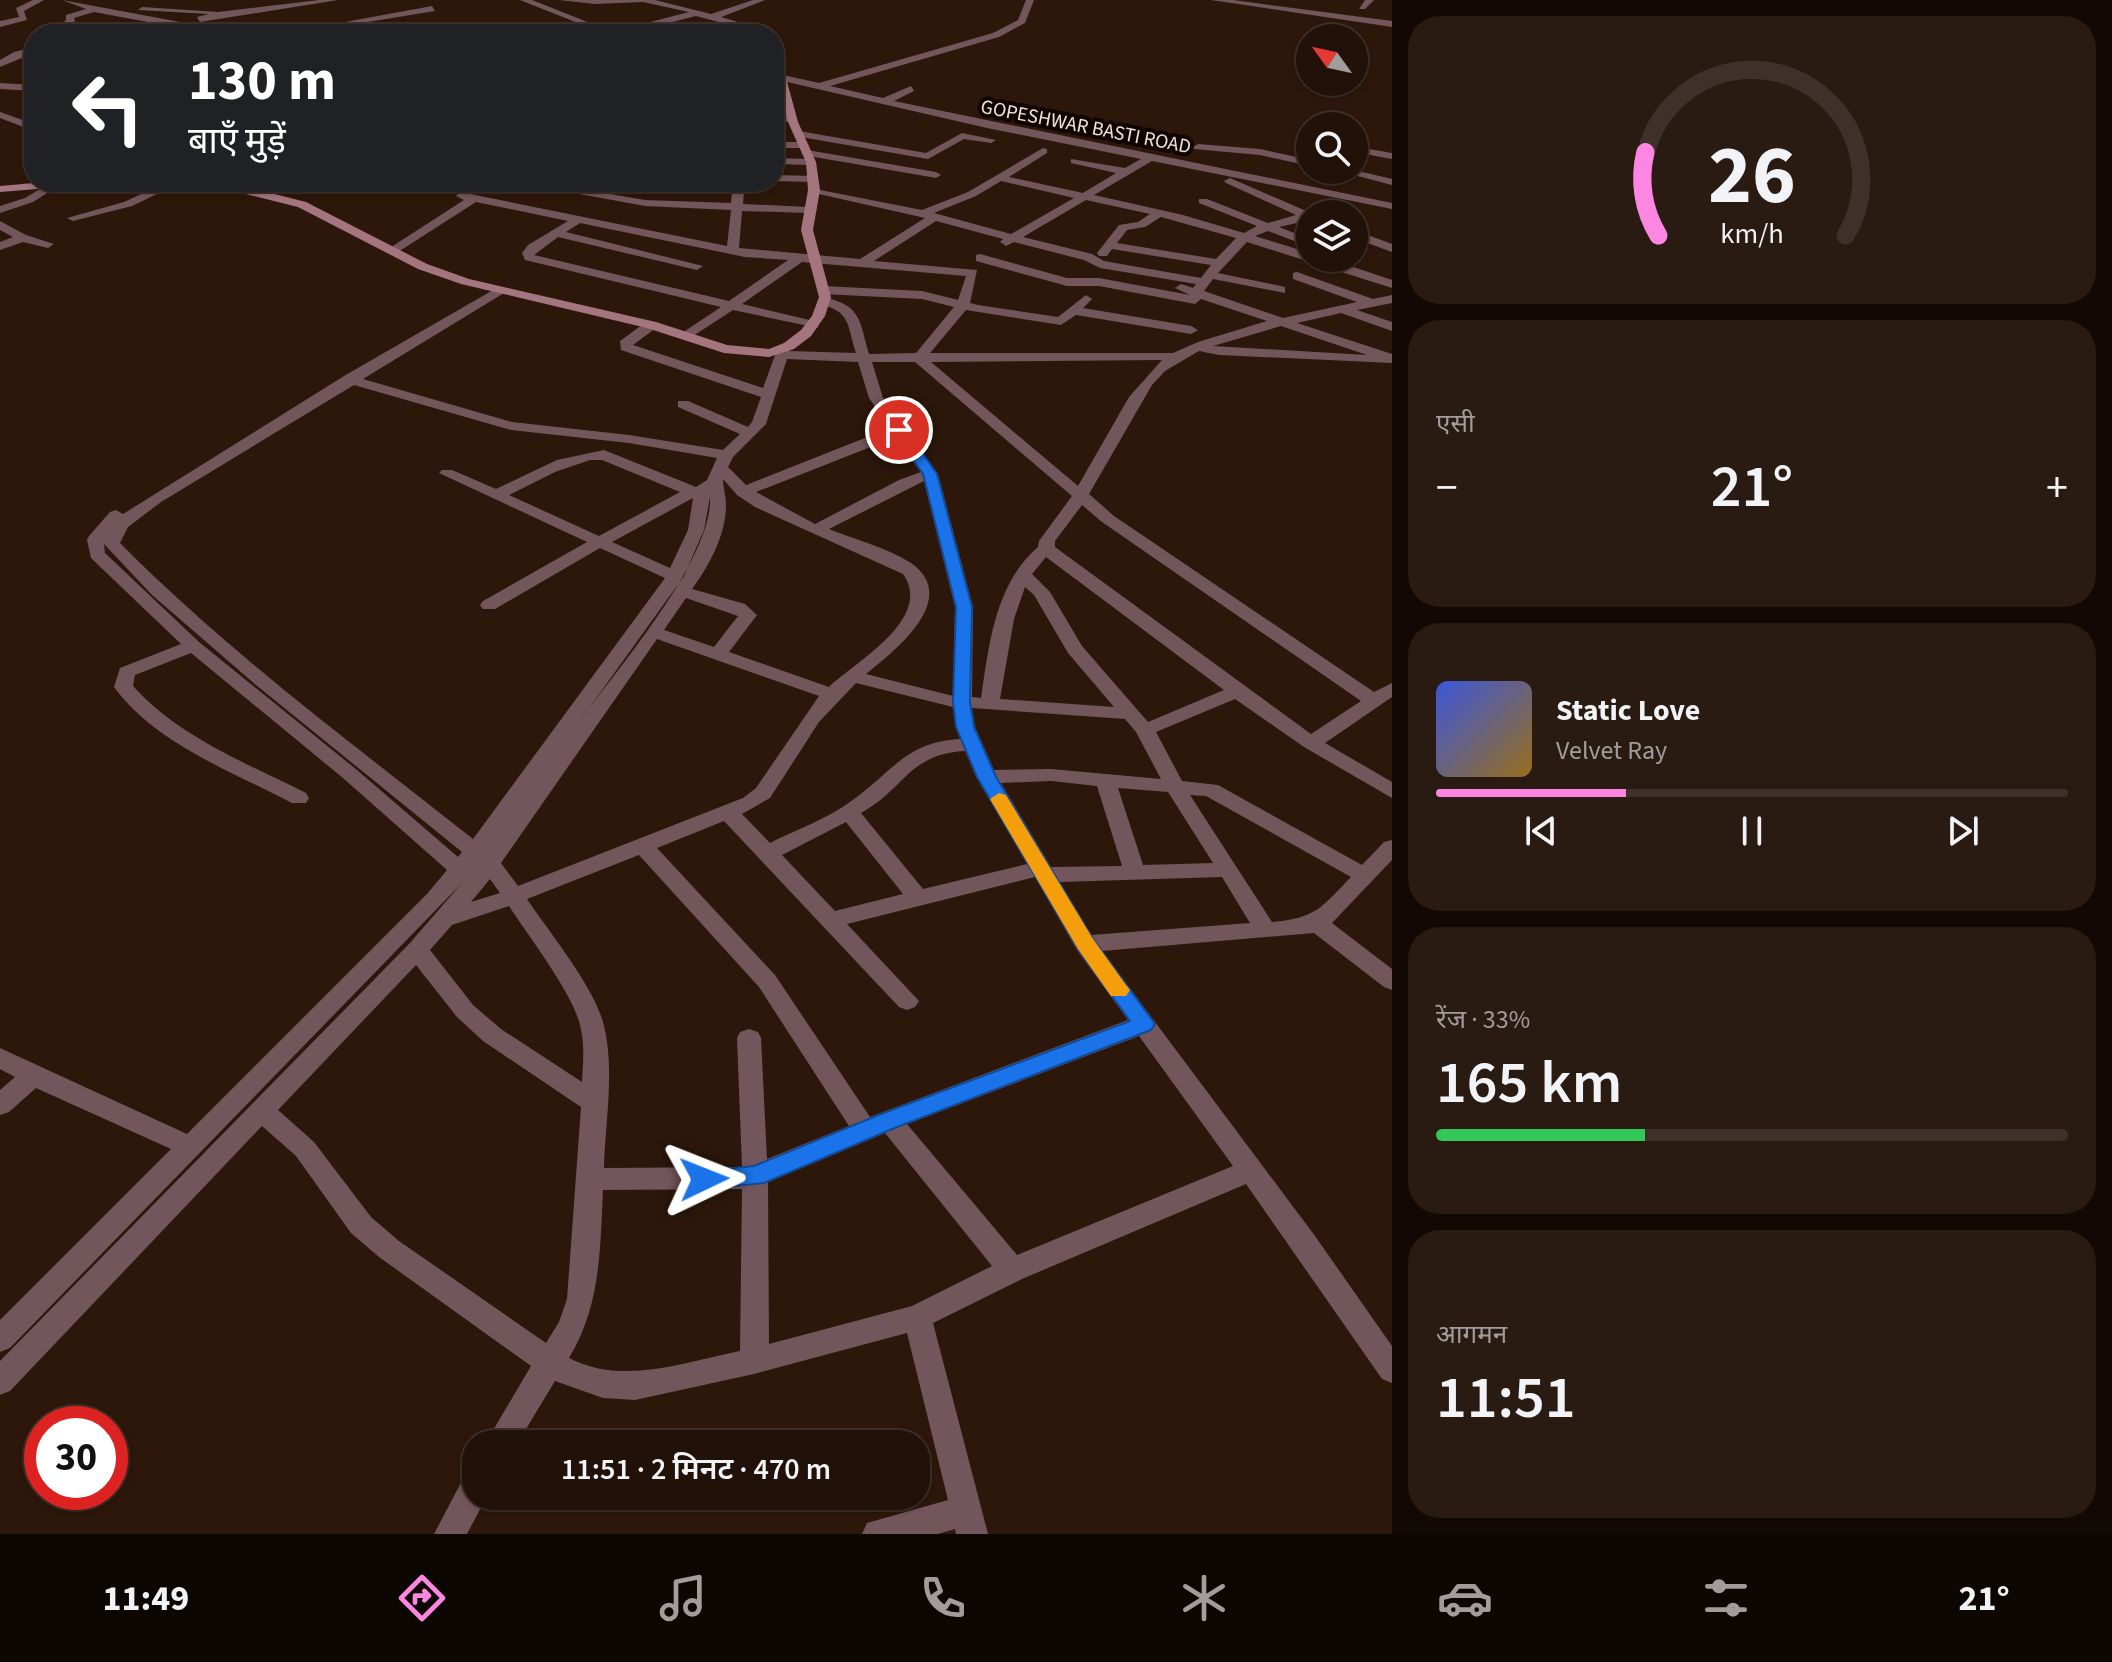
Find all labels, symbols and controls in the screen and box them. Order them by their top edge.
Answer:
north arrow [1296,24,1368,96]
map controls [1296,24,1368,272]
text: 130 m [188,42,336,121]
icon: left [56,56,160,160]
street label: GOPESHWAR BASTI ROAD [978,93,1193,161]
button: search [1296,112,1368,184]
text: बाएँ मुड़ें [188,116,286,167]
text: 26 [1708,116,1796,234]
button: layers [1296,200,1368,272]
text: km/h [1720,214,1784,254]
pin [865,396,933,464]
text: एसी [1436,405,1475,442]
icon: arrive [877,408,921,452]
text: 21° [1711,445,1793,530]
text: − [1436,457,1458,520]
text: + [2046,457,2068,520]
text: Static Love [1556,689,1700,732]
text: Velvet Ray [1556,732,1667,769]
icon: previous [1519,809,1563,853]
icon: pause [1730,809,1774,853]
icon: next [1941,809,1985,853]
text: रेंज · 33% [1436,1001,1530,1038]
text: 165 km [1436,1041,1622,1126]
position arrow [662,1137,746,1221]
text: आगमन [1436,1316,1507,1353]
text: 11:51 [1436,1356,1576,1441]
speed limit sign: 30 [24,1406,128,1510]
text: 11:51 · 2 मिनट · 470 m [561,1448,831,1491]
icon: directions [394,1570,450,1626]
icon: music [655,1570,711,1626]
icon: phone [915,1570,971,1626]
icon: climate [1176,1570,1232,1626]
icon: car [1437,1570,1493,1626]
icon: filters [1698,1570,1754,1626]
text: 11:49 [102,1573,189,1624]
text: 21° [1958,1573,2010,1624]

